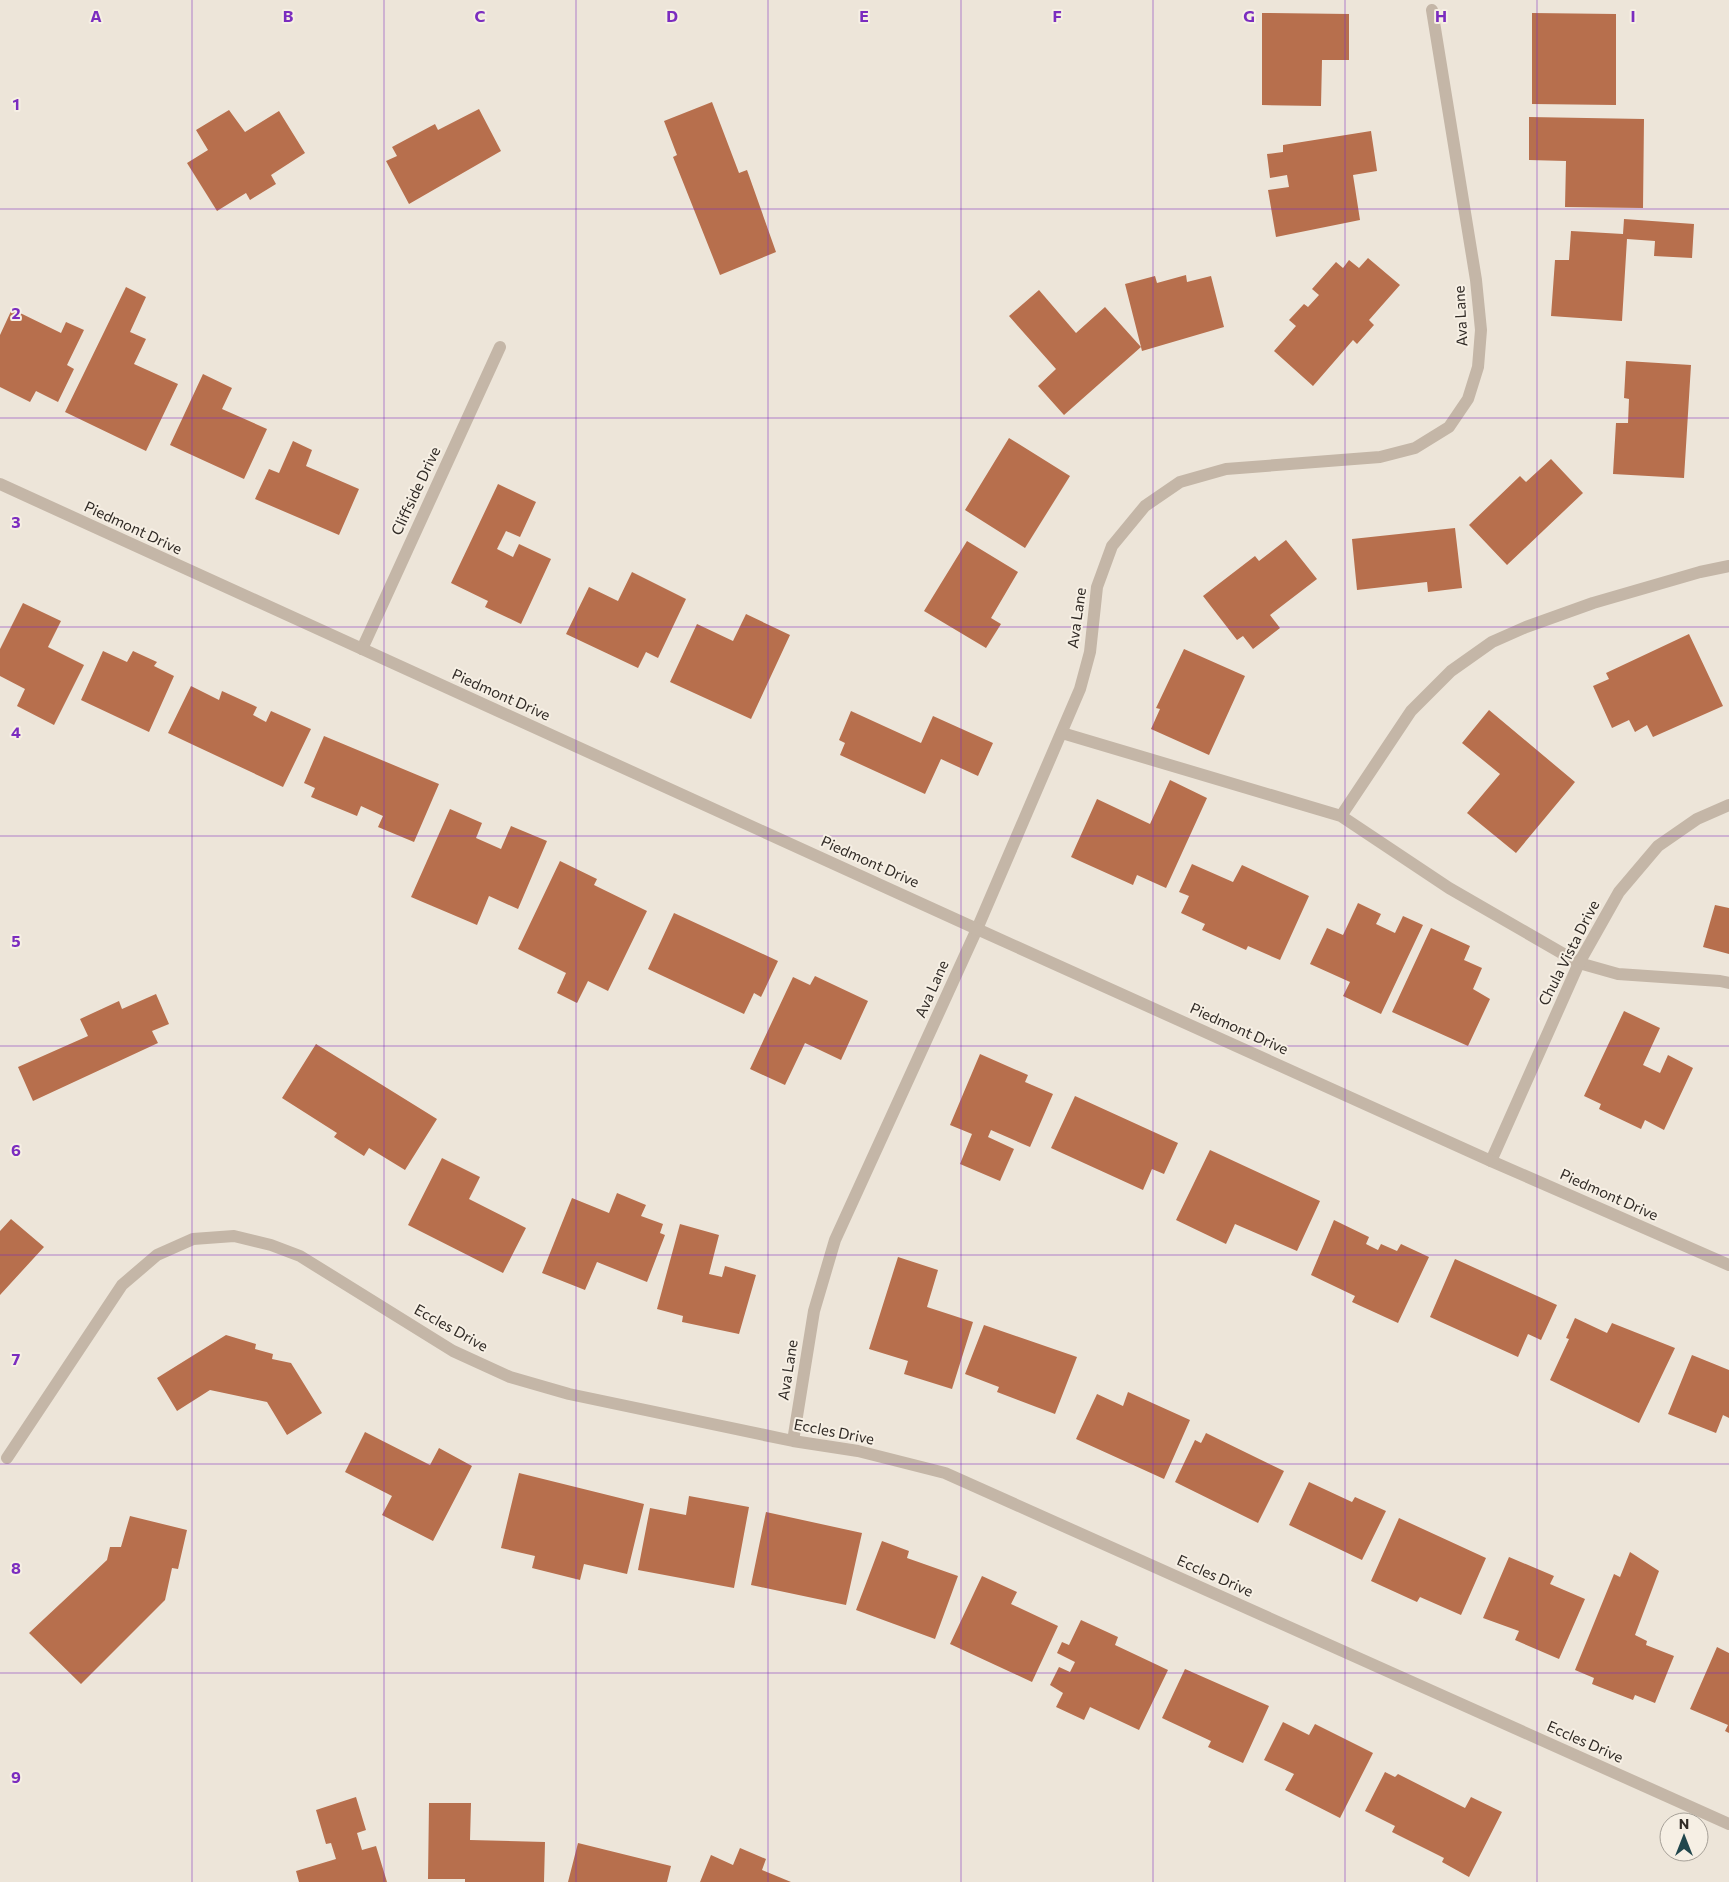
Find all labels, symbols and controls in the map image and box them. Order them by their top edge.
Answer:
text: A [90,6,102,25]
text: B [283,6,294,25]
text: C [475,6,486,25]
text: D [666,6,678,25]
text: E [859,6,869,25]
text: F [1052,6,1062,25]
text: G [1243,6,1255,25]
text: H [1435,6,1447,25]
text: I [1630,6,1636,25]
text: 1 [12,94,20,113]
street label: Ava Lane [1449,285,1471,347]
text: 2 [11,303,21,322]
street label: Cliffside Drive [387,443,443,538]
street label: Piedmont Drive [82,497,185,558]
text: 3 [11,512,21,531]
street label: Ava Lane [1063,586,1089,649]
street label: Piedmont Drive [449,664,553,724]
text: 4 [11,722,21,741]
street label: Piedmont Drive [818,831,922,891]
street label: Chula Vista Drive [1534,897,1602,1008]
text: 5 [11,931,21,950]
street label: Ava Lane [910,957,952,1020]
street label: Piedmont Drive [1187,998,1291,1058]
text: 6 [11,1140,21,1159]
street label: Piedmont Drive [1557,1164,1661,1224]
street label: Eccles Drive [412,1300,492,1355]
street label: Ava Lane [773,1338,801,1401]
text: 7 [12,1349,21,1368]
street label: Eccles Drive [793,1414,876,1448]
street label: Eccles Drive [1175,1550,1256,1600]
text: 8 [11,1558,21,1577]
street label: Eccles Drive [1545,1716,1626,1766]
text: 9 [11,1767,21,1786]
north arrow [1659,1812,1709,1862]
text: N [1679,1815,1689,1832]

